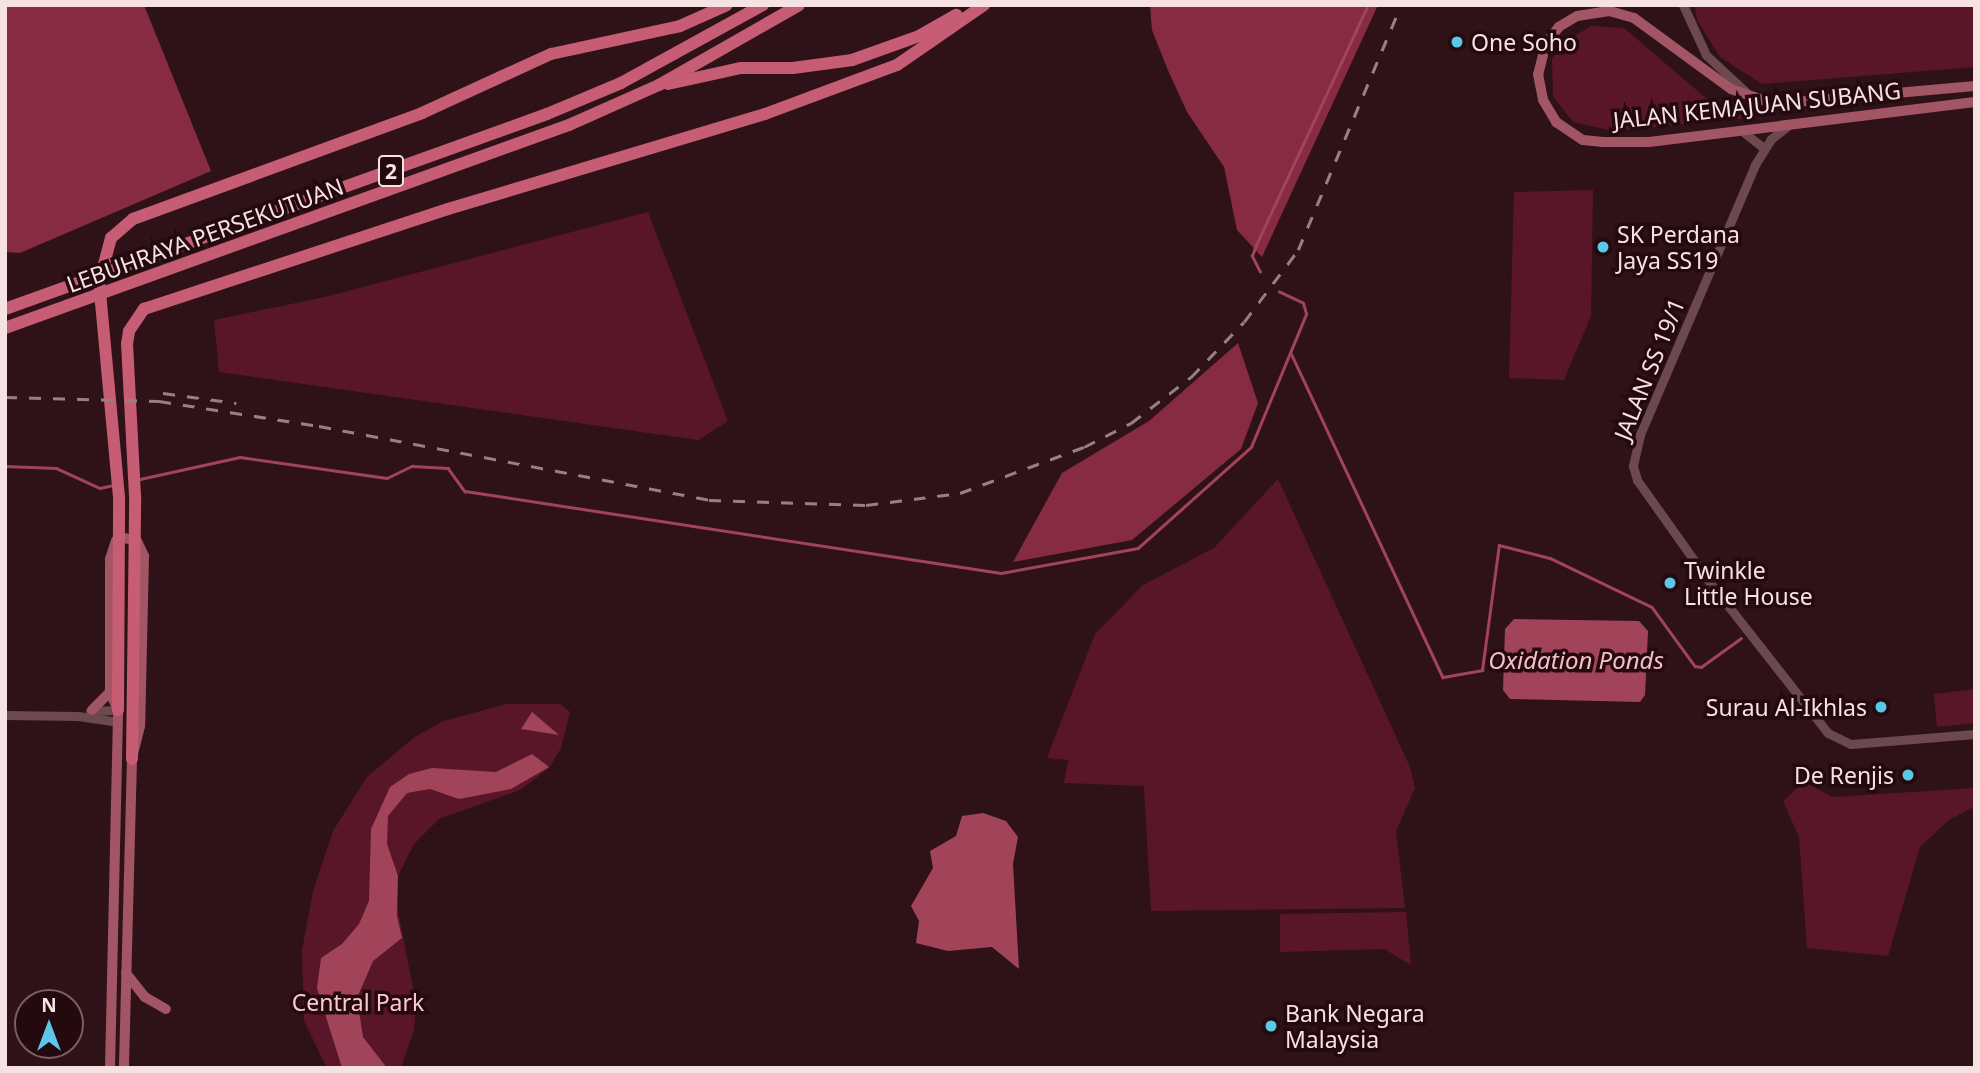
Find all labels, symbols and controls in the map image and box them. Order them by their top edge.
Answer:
place label: One Soho [1471,28,1577,56]
marker: One Soho [1449,34,1465,50]
street label: JALAN KEMAJUAN SUBANG [1612,76,1902,134]
road number: 2 [377,154,405,188]
street label: LEBUHRAYA PERSEKUTUAN [63,172,347,298]
place label: SK Perdana Jaya SS19 [1617,220,1740,274]
marker: SK Perdana Jaya SS19 [1595,239,1611,255]
street label: JALAN SS 19/1 [1608,294,1690,444]
place label: Twinkle Little House [1684,556,1813,610]
marker: Twinkle Little House [1662,575,1678,591]
water label: Oxidation Ponds [1488,646,1664,674]
place label: Surau Al-Ikhlas [1706,693,1867,721]
marker: Surau Al-Ikhlas [1873,699,1889,715]
place label: De Renjis [1794,761,1894,789]
marker: De Renjis [1900,767,1916,783]
park label: Central Park [292,988,424,1016]
north arrow [14,989,84,1059]
text: N [41,992,57,1018]
place label: Bank Negara Malaysia [1285,999,1425,1053]
marker: Bank Negara Malaysia [1263,1018,1279,1034]

